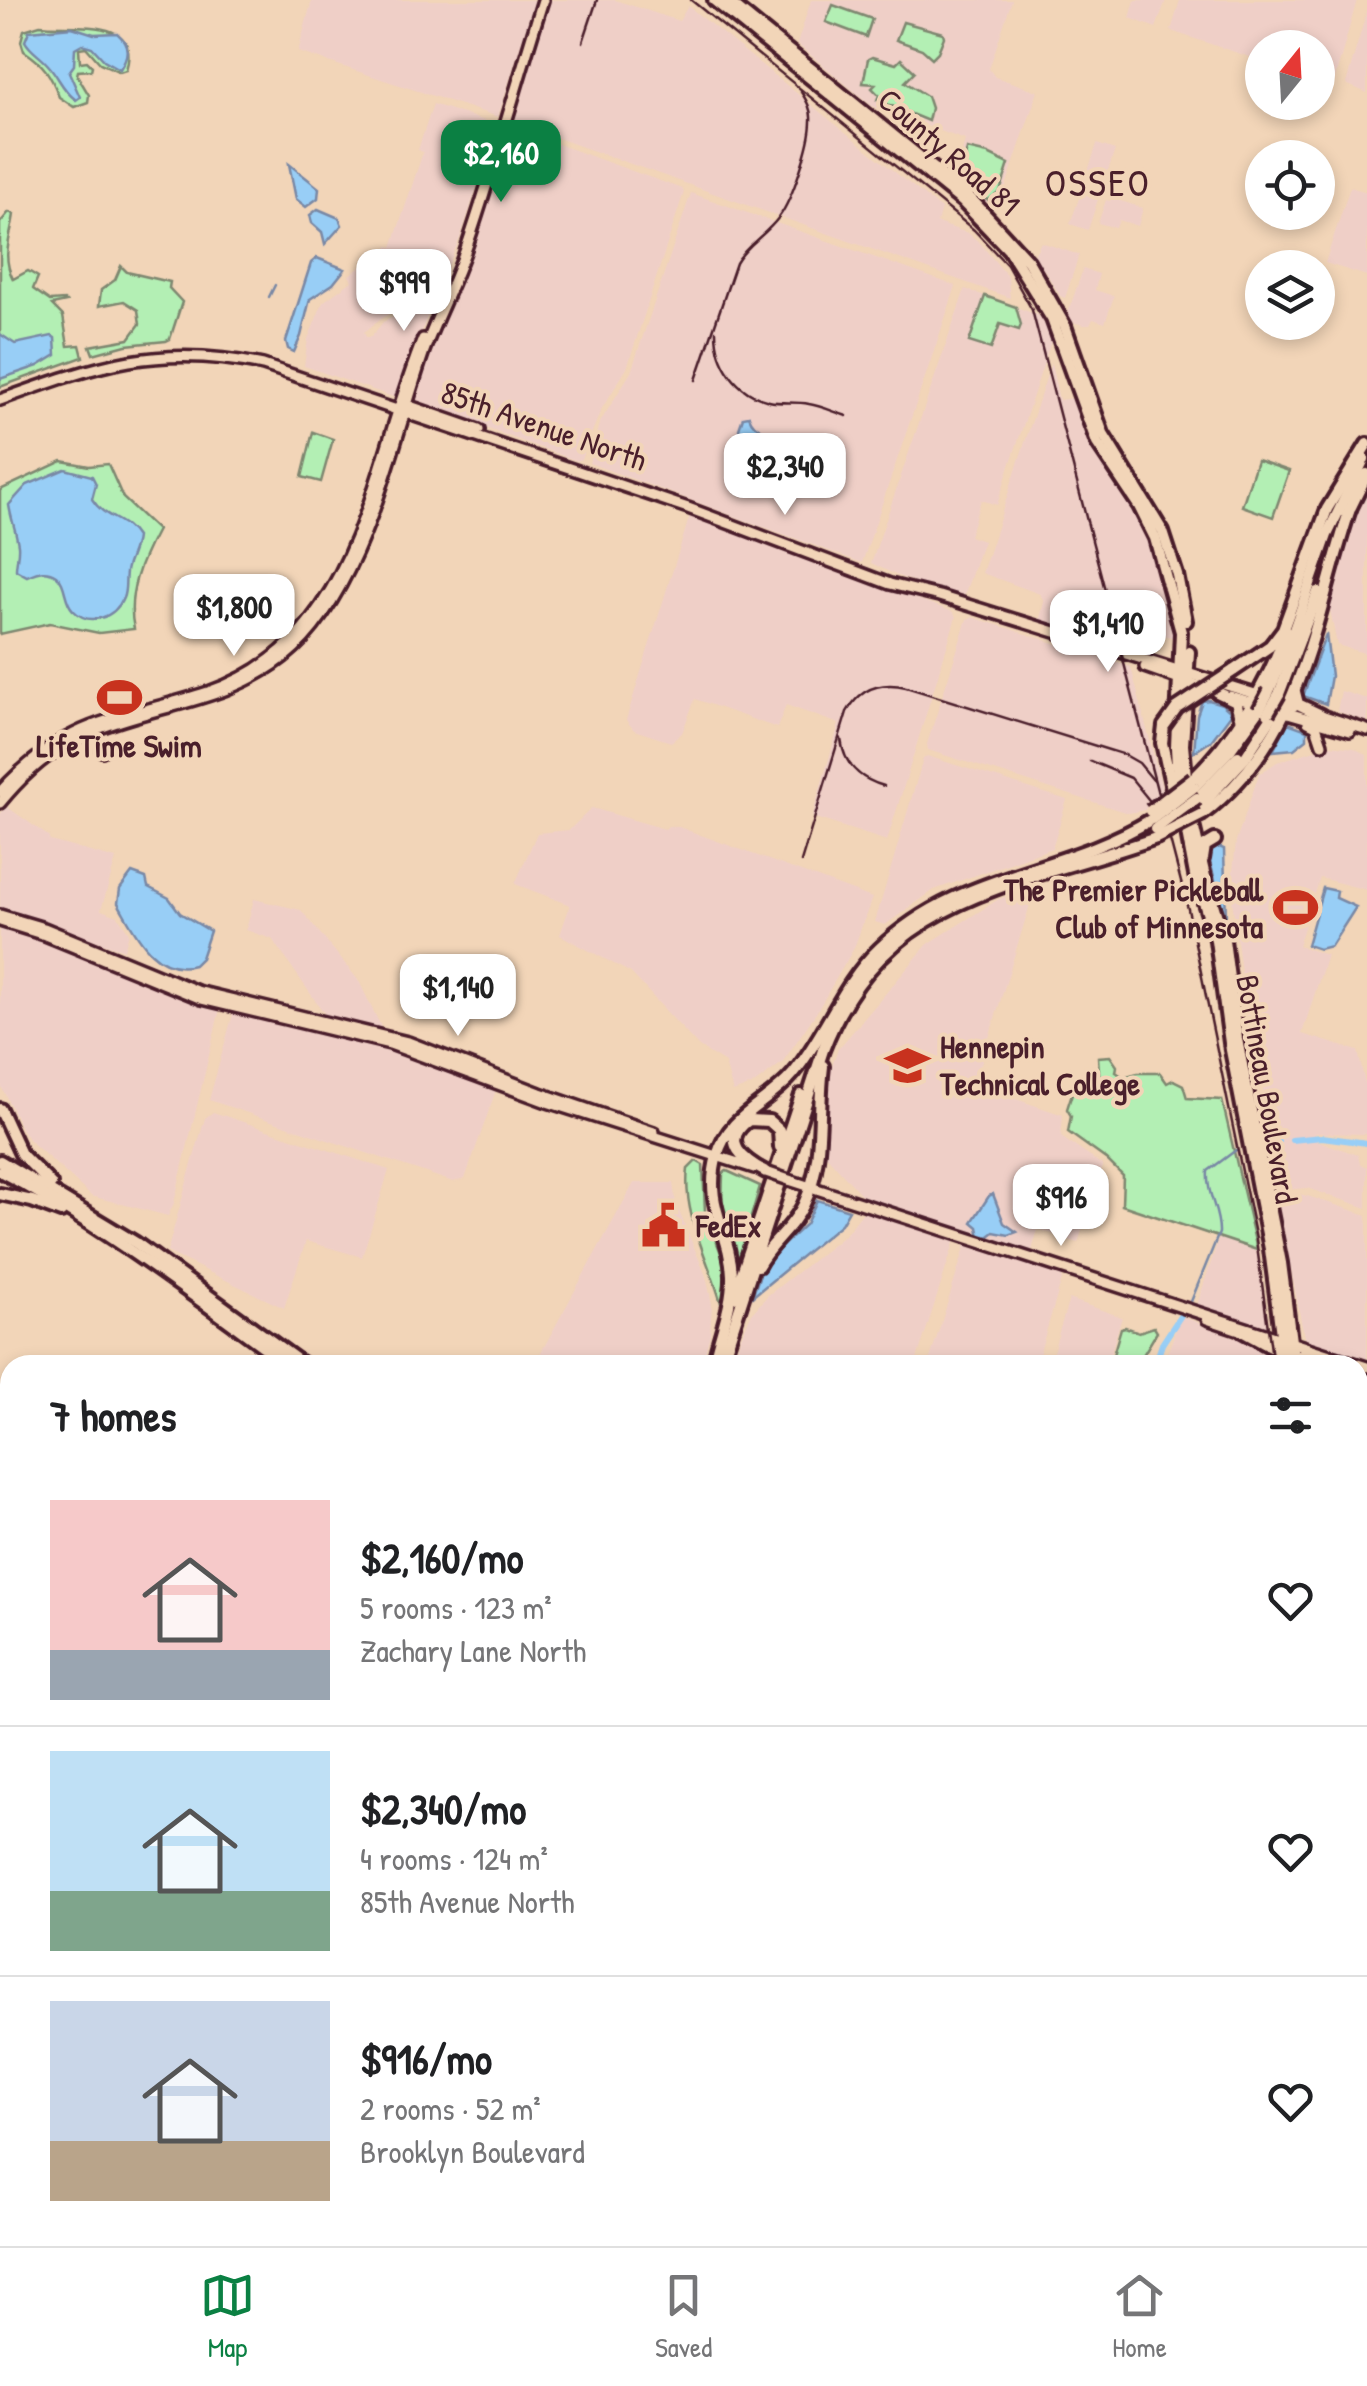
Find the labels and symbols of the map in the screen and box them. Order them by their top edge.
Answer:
north arrow [1245,30,1335,120]
street label: County Road 81 [869,78,1029,225]
pin: $2,160 [420,120,582,205]
district label: OSSEO [1045,156,1151,208]
pin: $999 [345,249,463,334]
street label: 85th Avenue North [436,370,653,481]
pin: $2,340 [704,433,866,518]
pin: $1,800 [153,574,315,659]
pin: $1,410 [1027,590,1189,675]
sports icon: LifeTime Swim [95,674,143,722]
place label: LifeTime Swim [36,724,202,767]
place label: The Premier Pickleball Club of Minnesota [1003,868,1264,948]
sports icon: The Premier Pickleball Club of Minnesota [1272,884,1320,932]
pin: $1,140 [377,954,539,1039]
street label: Bottineau Boulevard [1226,971,1309,1207]
place label: Hennepin Technical College [939,1025,1140,1106]
school or university icon: Hennepin Technical College [883,1041,931,1089]
pin: $916 [1002,1164,1120,1249]
public building icon: FedEx [639,1202,687,1250]
place label: FedEx [695,1204,762,1247]

